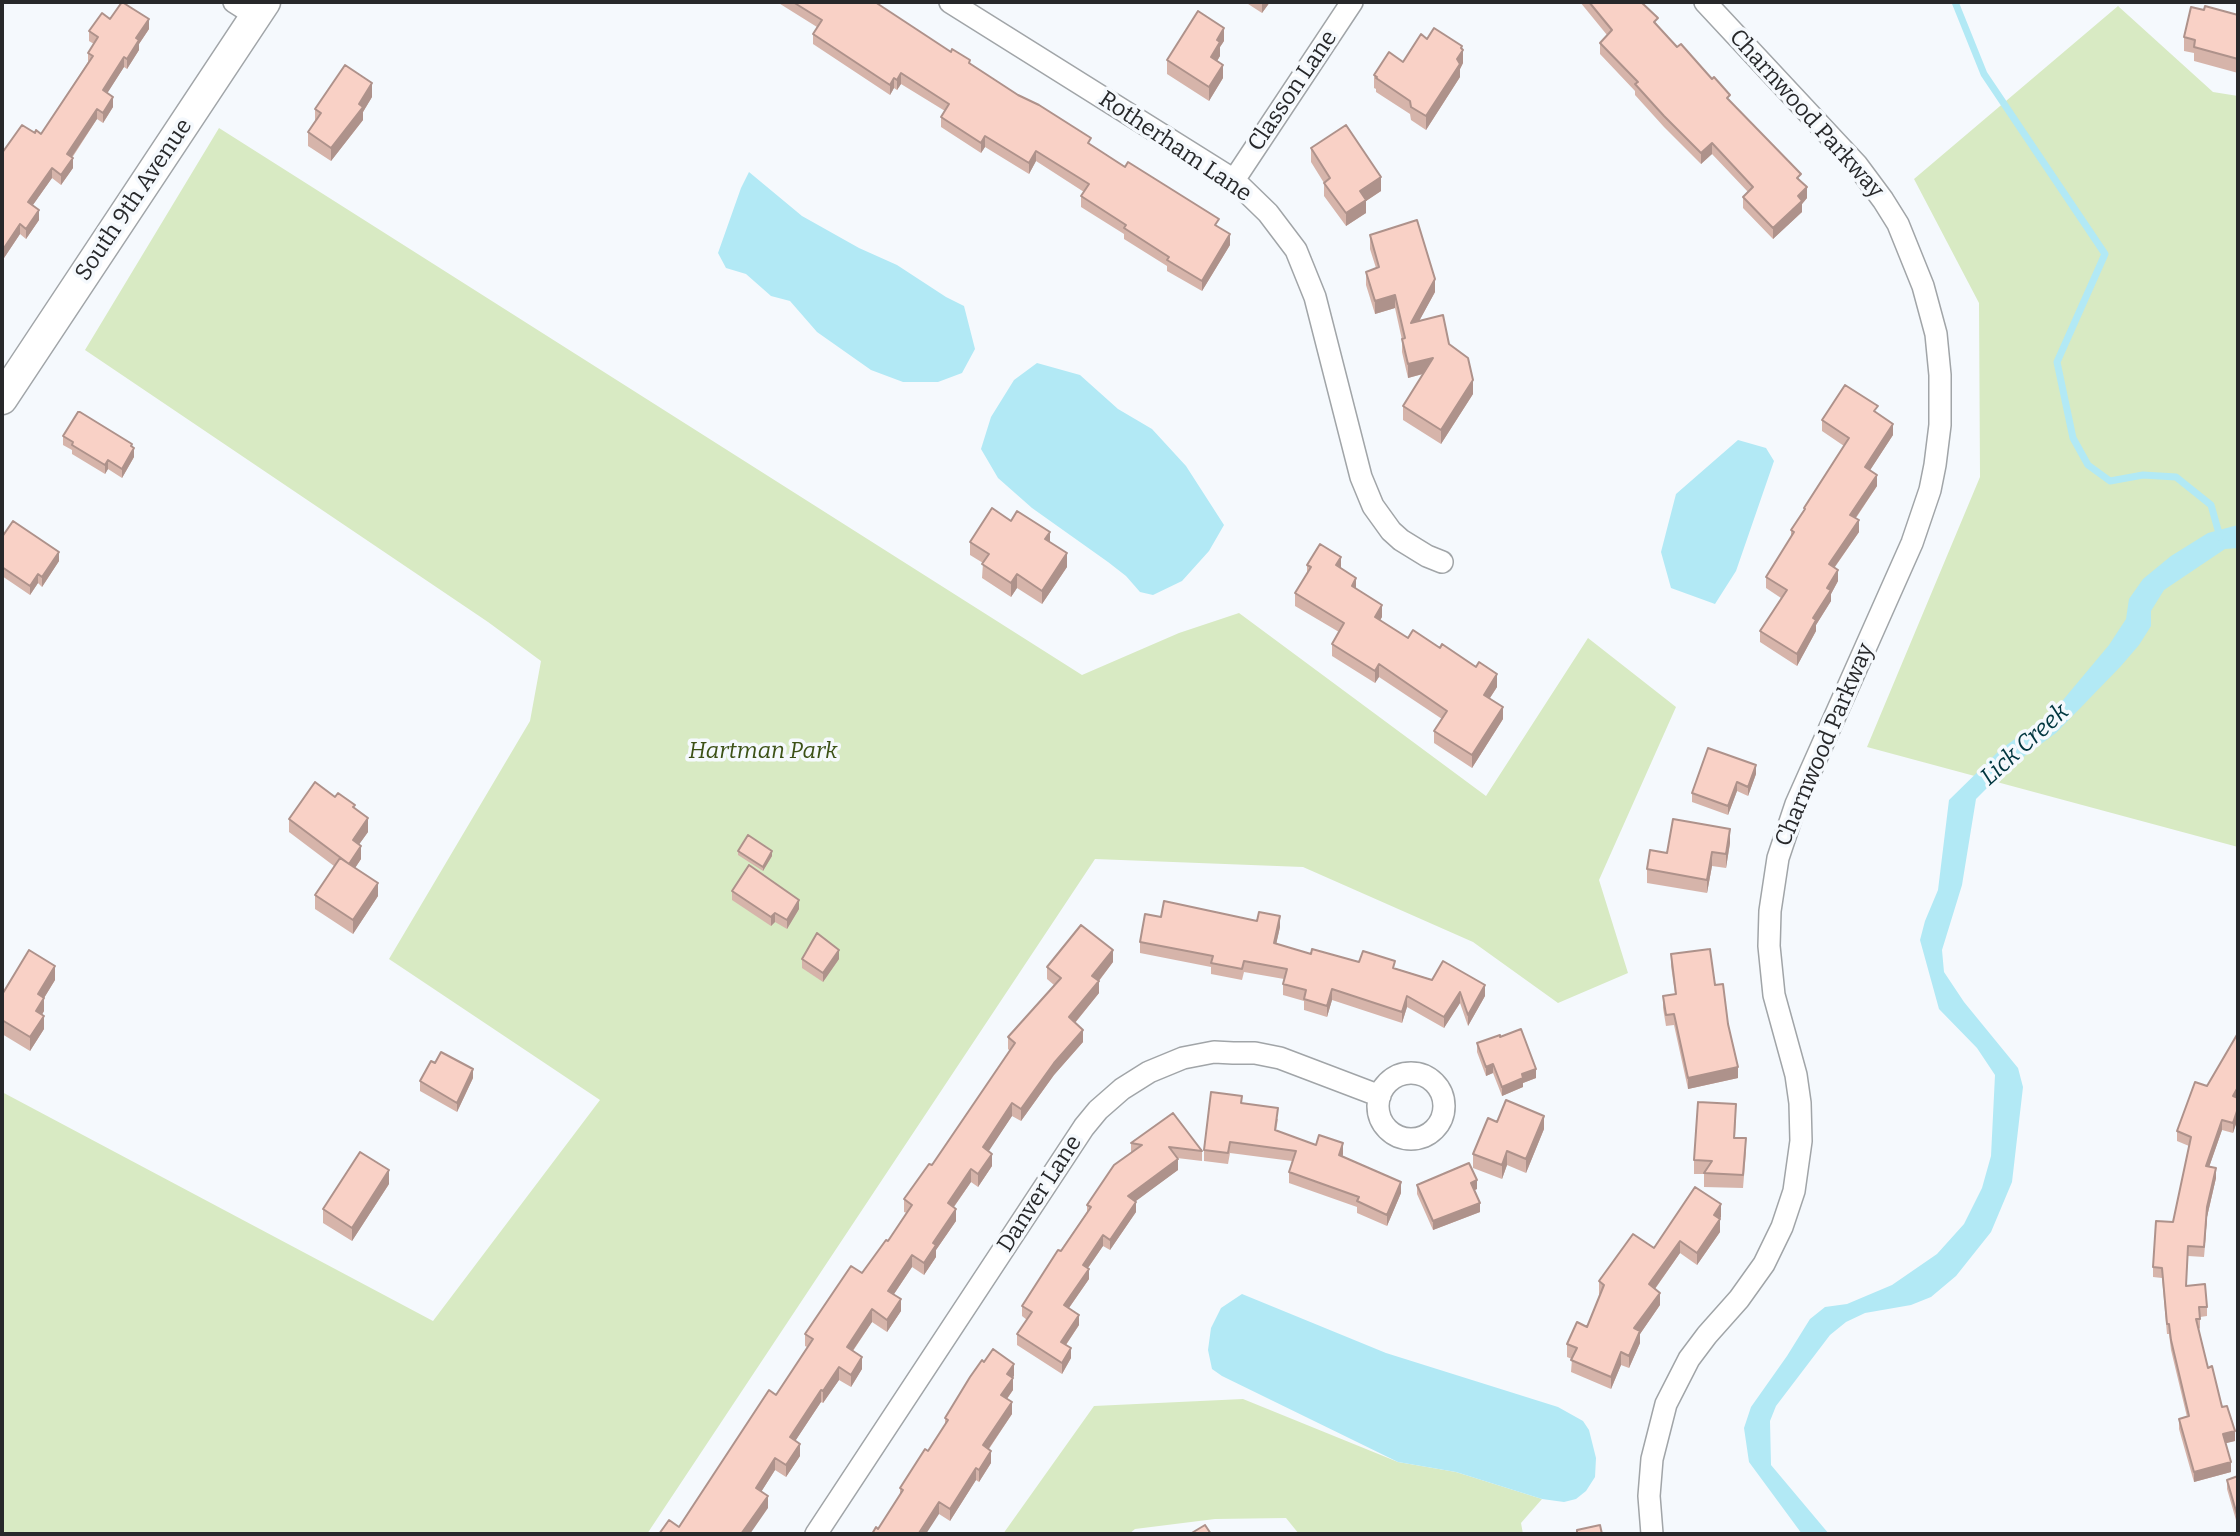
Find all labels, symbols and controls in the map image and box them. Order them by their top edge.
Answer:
street label: Charnwood Parkway [1723,24,1889,204]
street label: Classon Lane [1243,25,1343,157]
street label: Rotherham Lane [1093,86,1257,208]
street label: South 9th Avenue [70,114,198,286]
street label: Charnwood Parkway [1770,639,1880,851]
water label: Lick Creek [1975,698,2075,792]
park label: Hartman Park [689,738,837,766]
street label: Danver Lane [992,1130,1088,1258]

